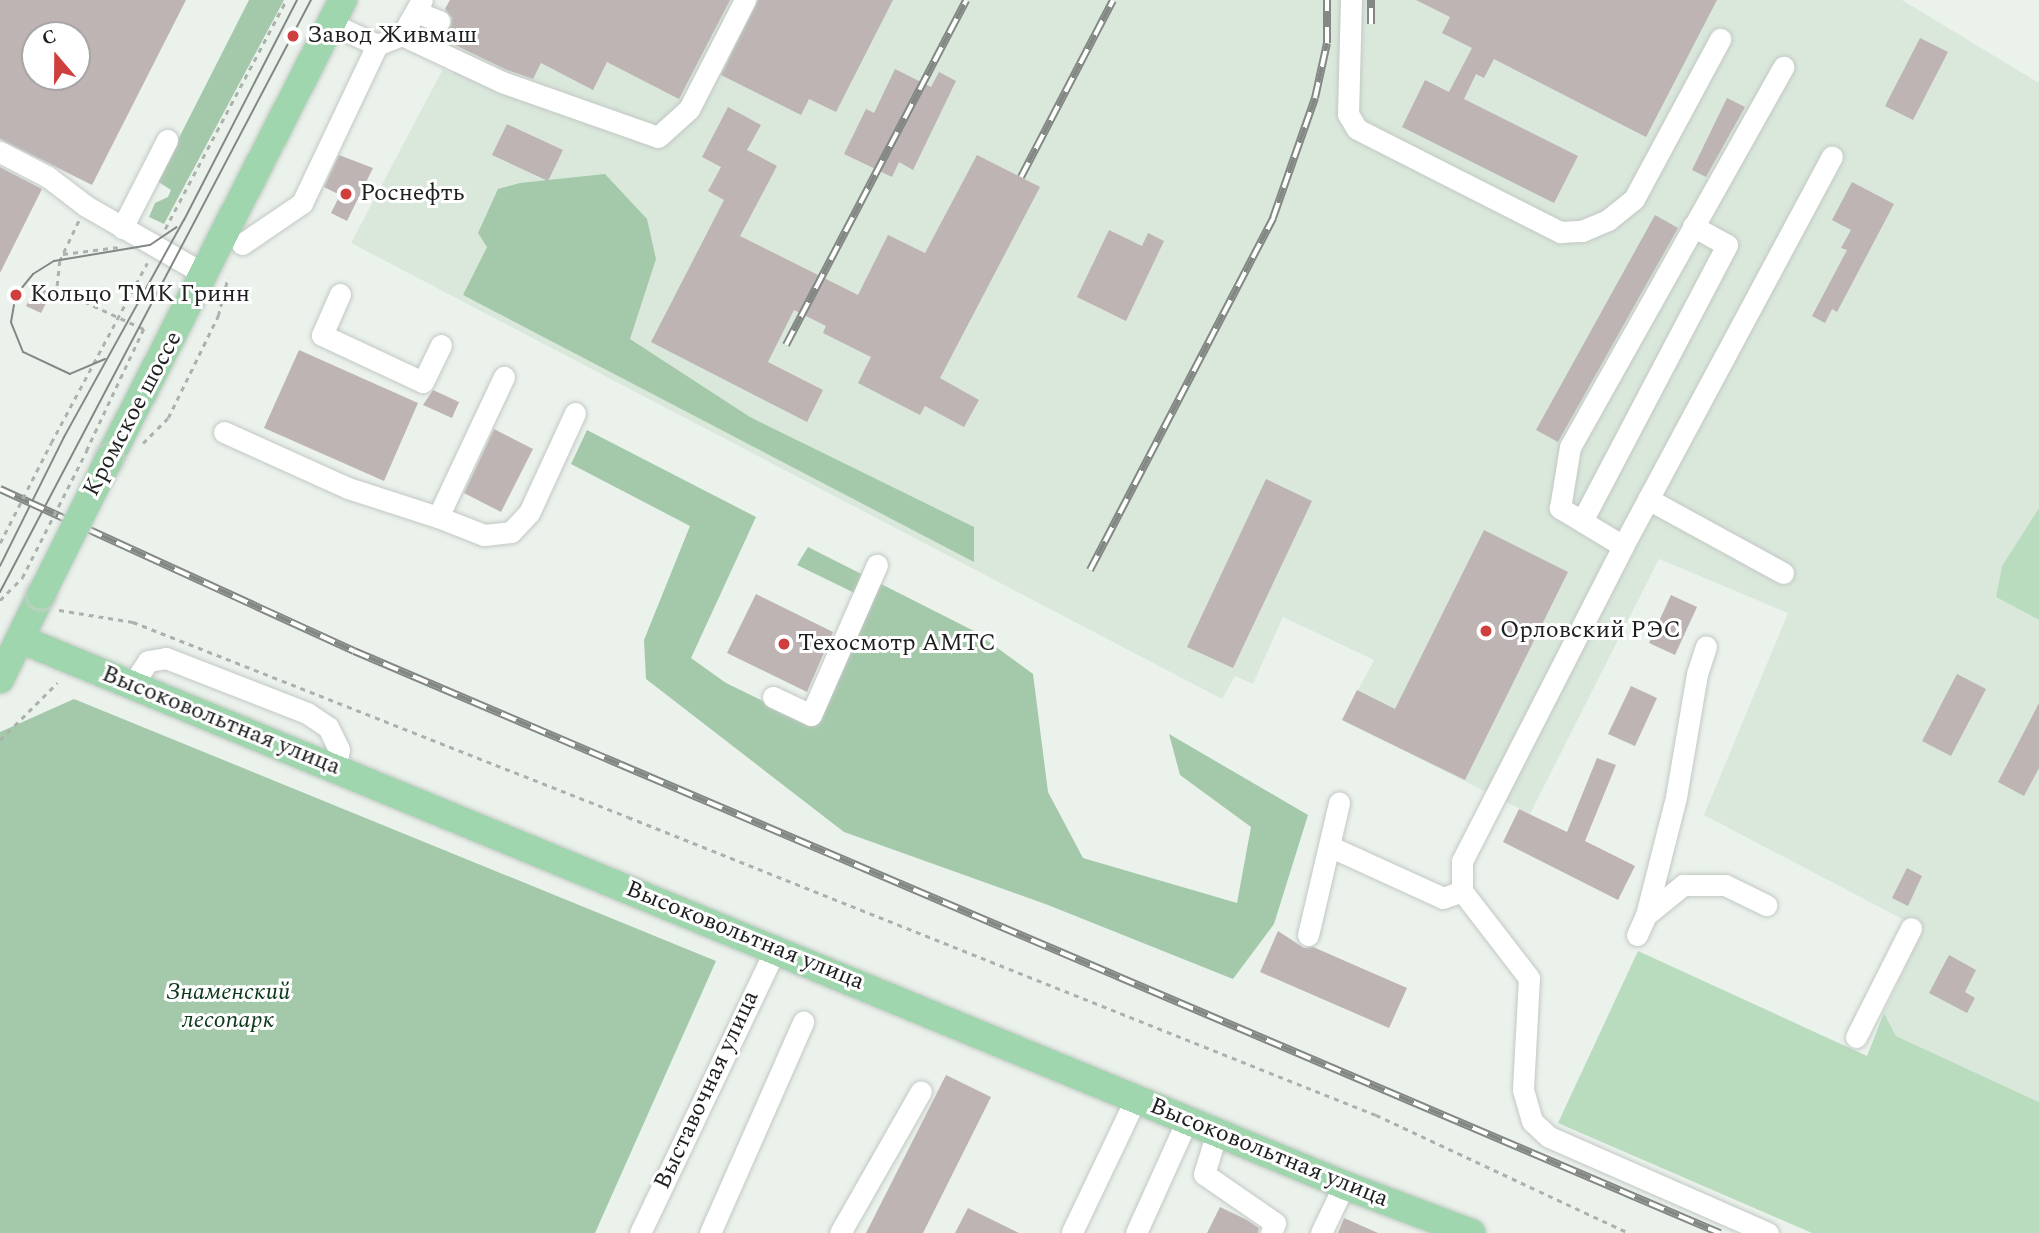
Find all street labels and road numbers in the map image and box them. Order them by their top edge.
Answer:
street label: Кромское шоссе [77,327,189,501]
street label: Высоковольтная улица [98,660,344,782]
street label: Высоковольтная улица [622,875,868,997]
street label: Выставочная улица [648,986,766,1194]
street label: Высоковольтная улица [1146,1092,1392,1214]

